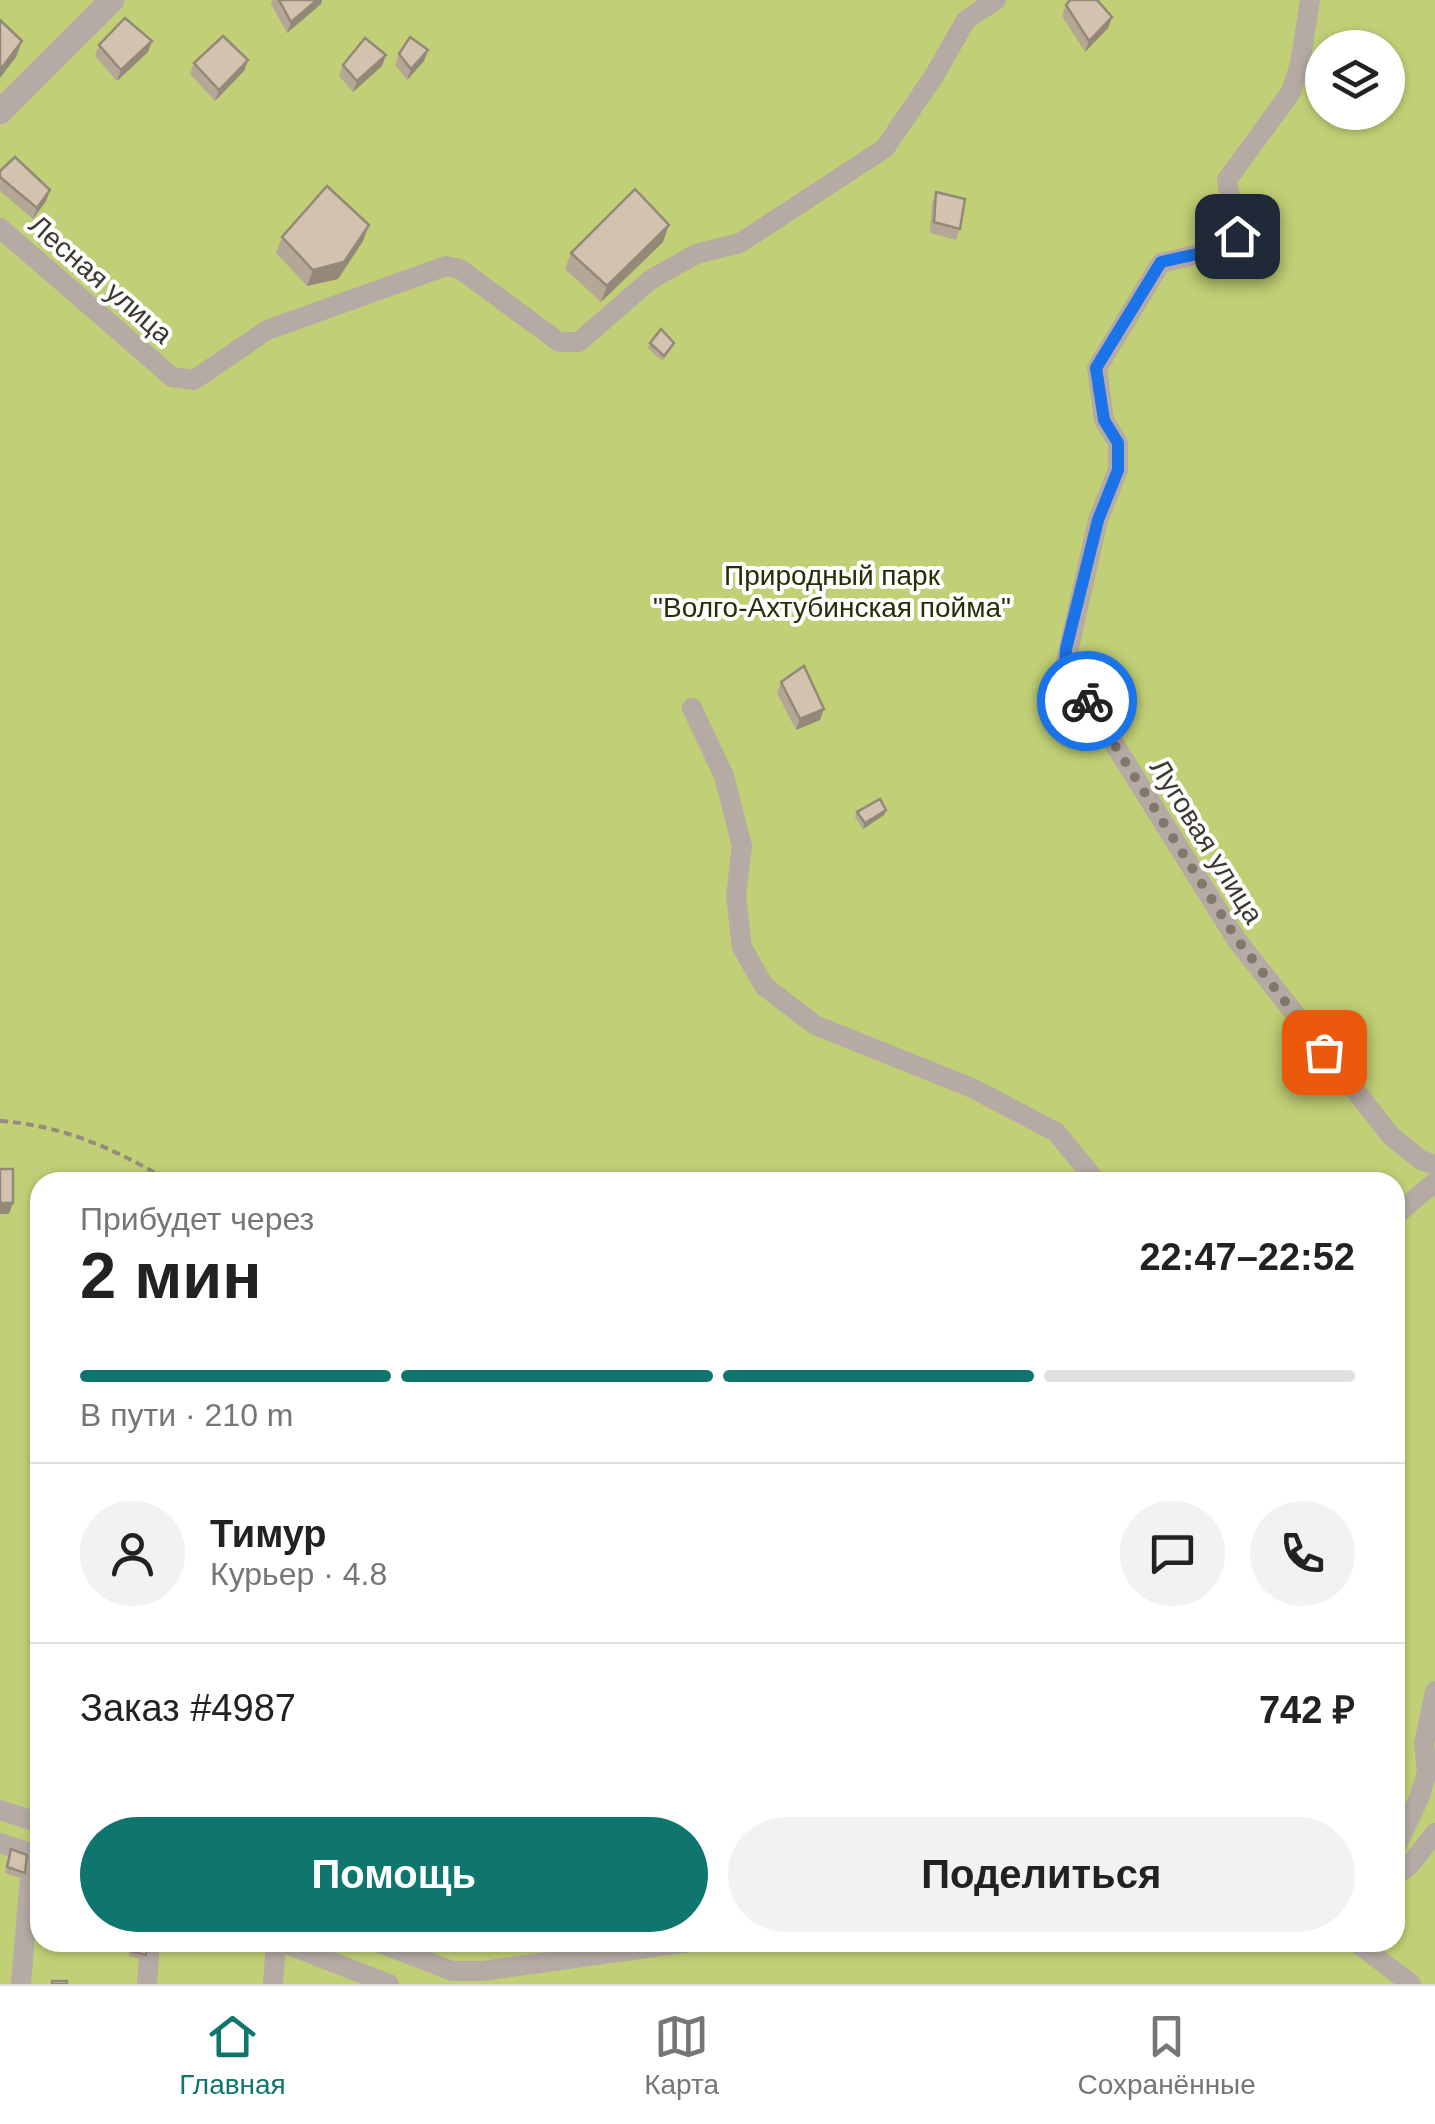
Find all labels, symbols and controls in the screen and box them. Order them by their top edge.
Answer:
map controls [1305,30,1405,130]
button: layers [1305,30,1405,130]
pin [1195,194,1280,279]
street label: Лесная улица [23,209,179,350]
icon: home [1210,209,1265,264]
park label: Природный парк "Волго-Ахтубинская пойма" [653,560,1011,623]
courier [1037,651,1137,751]
icon: bike [1060,674,1115,729]
street label: Луговая улица [1144,753,1270,930]
pin [1282,1010,1367,1095]
icon: bag [1297,1025,1352,1080]
text: Прибудет через [80,1201,314,1237]
text: 22:47–22:52 [1139,1236,1355,1278]
text: 2 мин [80,1239,262,1312]
text: В пути · 210 m [80,1397,293,1433]
button: person [80,1501,185,1606]
button: chat [1120,1501,1225,1606]
button: phone [1250,1501,1355,1606]
text: Тимур [210,1513,327,1555]
text: Курьер · 4.8 [210,1556,387,1592]
text: Заказ #4987 [80,1687,296,1729]
text: 742 ₽ [1259,1689,1355,1731]
button: Помощь [80,1817,708,1932]
button: Поделиться [728,1817,1355,1932]
tab: Главная [179,2009,286,2101]
tab: Карта [644,2009,719,2101]
tab: Сохранённые [1078,2009,1256,2101]

